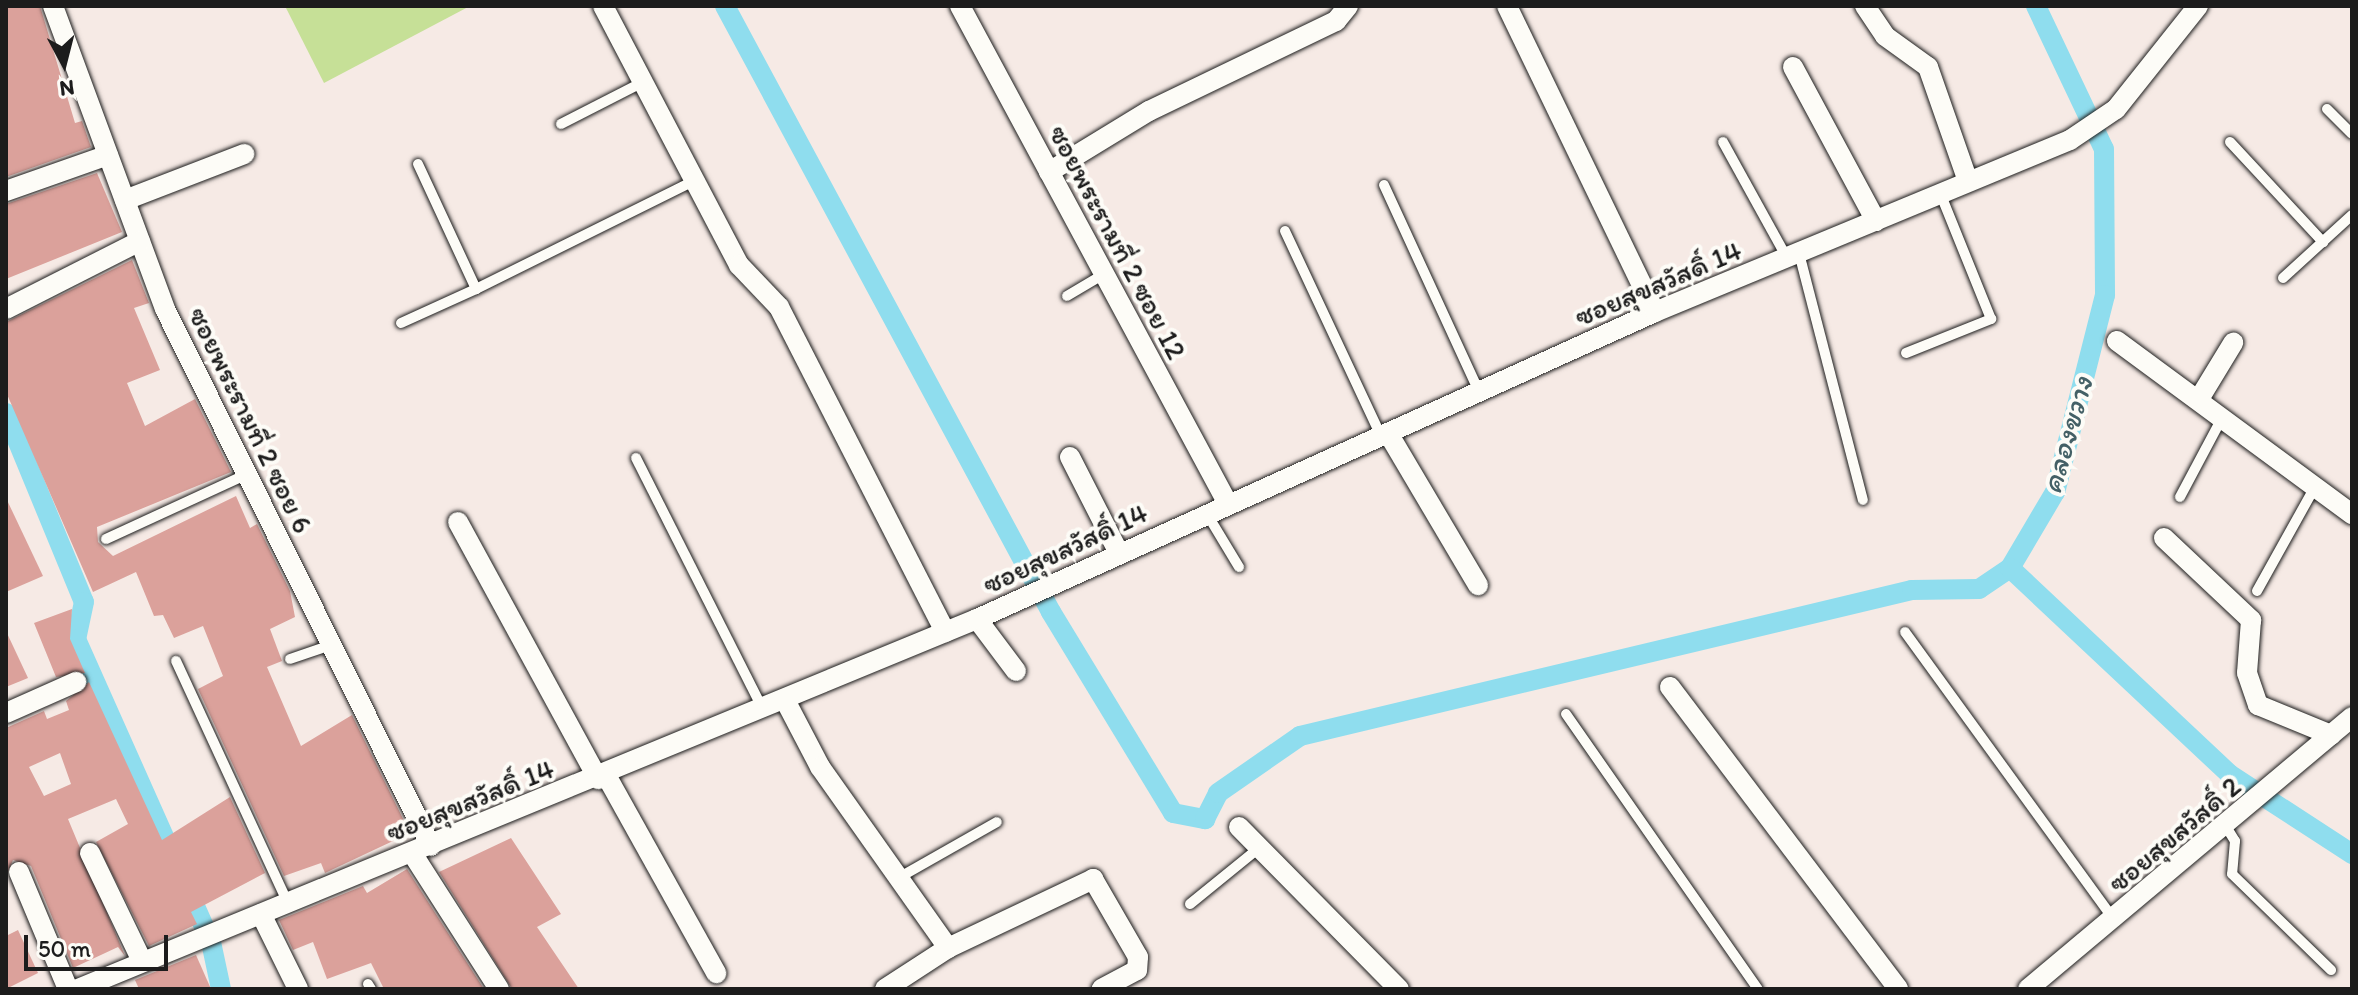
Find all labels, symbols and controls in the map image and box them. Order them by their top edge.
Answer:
north arrow [24,24,104,104]
text: N [58,74,76,103]
street label: ซอยพระรามที่ 2 ซอย 12 [1042,119,1194,365]
street label: ซอยสุขสวัสดิ์ 14 [1570,233,1746,333]
street label: ซอยพระรามที่ 2 ซอย 6 [182,302,320,538]
water label: คลองขวาง [2033,372,2101,498]
street label: ซอยสุขสวัสดิ์ 14 [977,495,1153,601]
street label: ซอยสุขสวัสดิ์ 14 [381,751,559,849]
street label: ซอยสุขสวัสดิ์ 2 [2101,769,2247,899]
scale bar [28,919,172,969]
text: 50 m [38,934,91,963]

